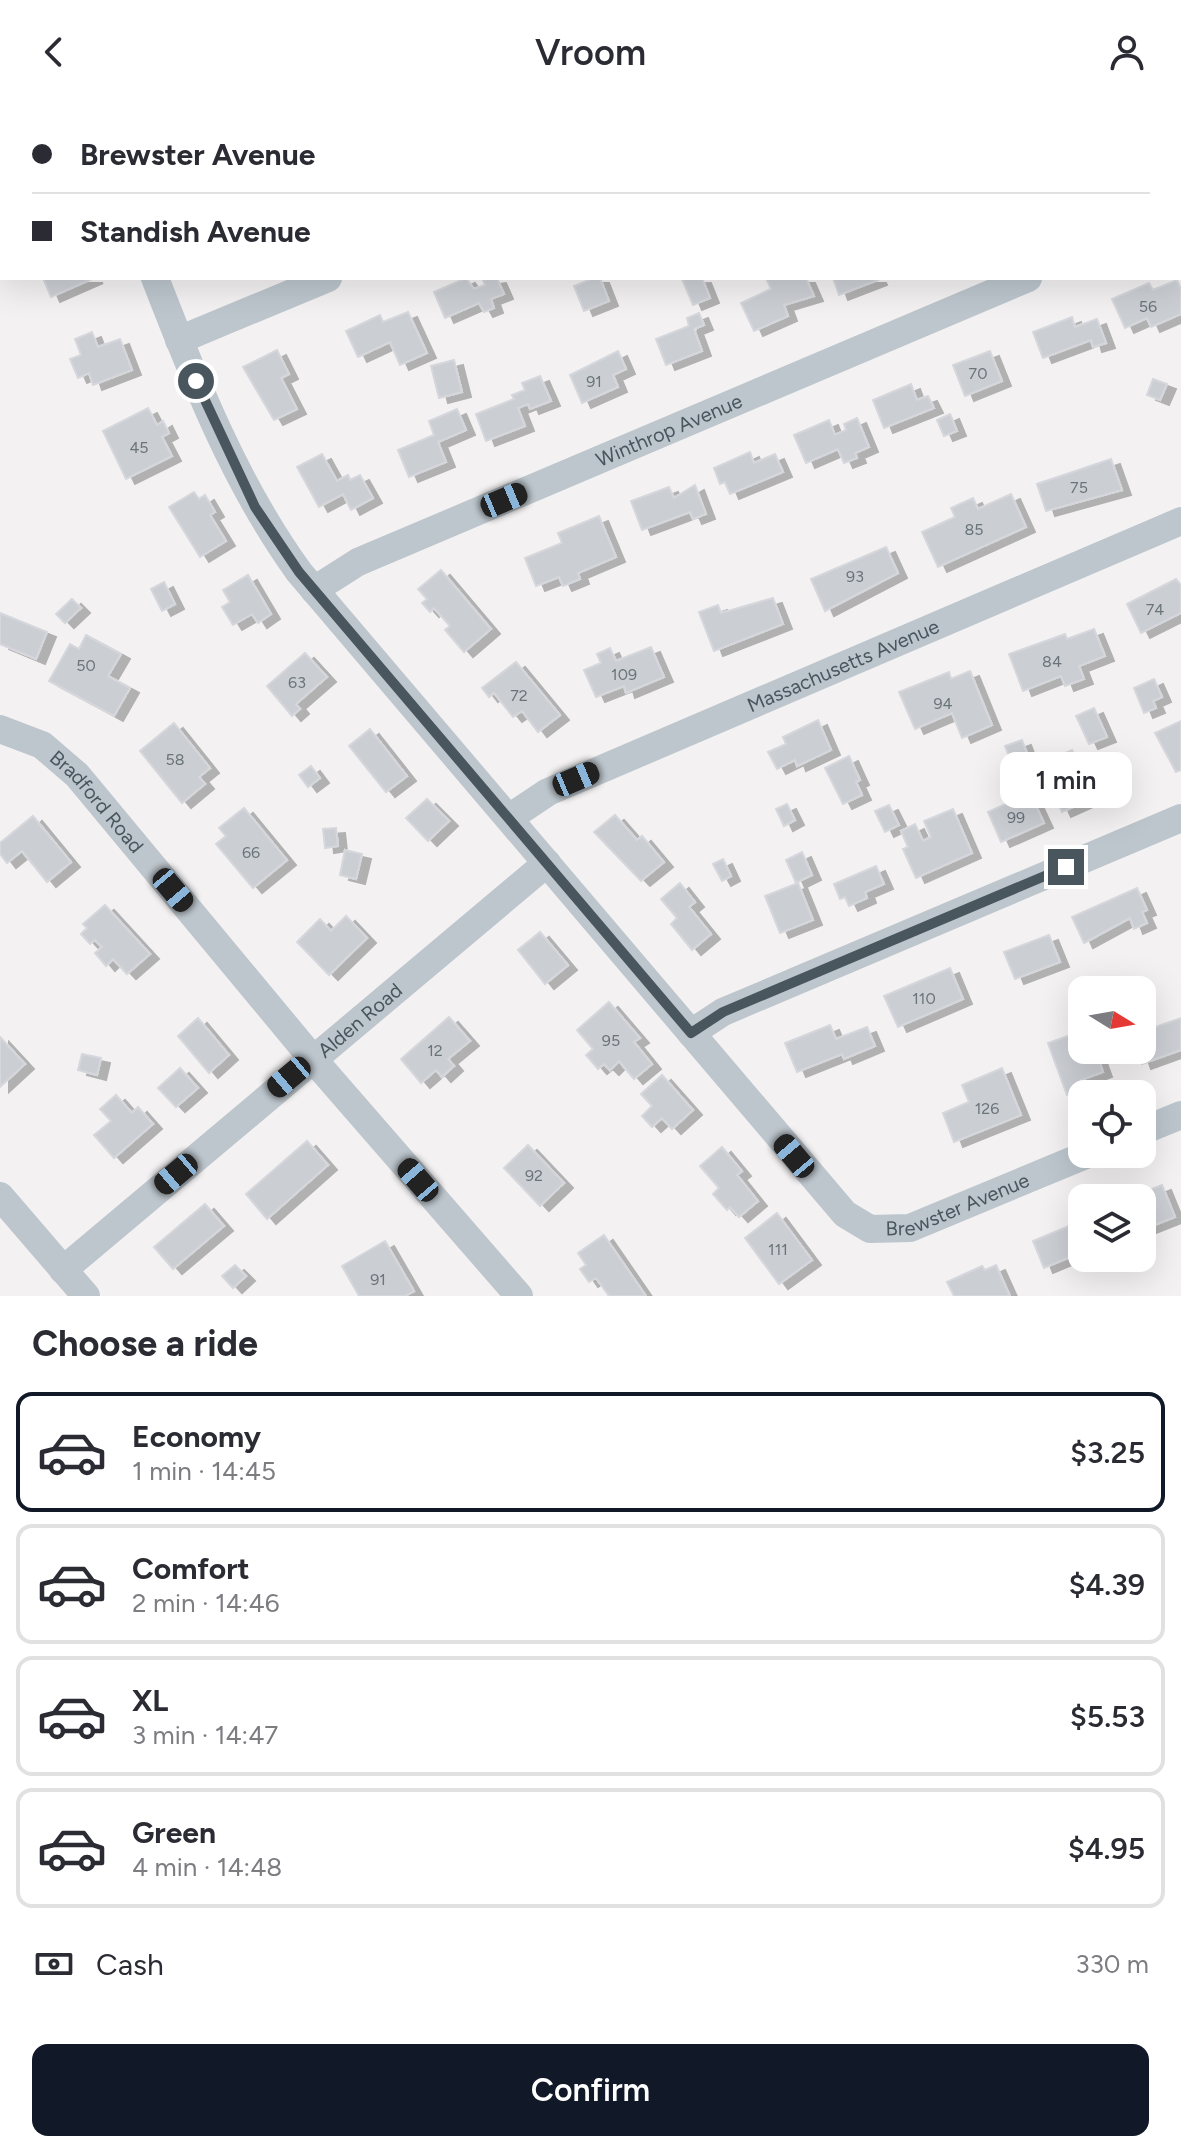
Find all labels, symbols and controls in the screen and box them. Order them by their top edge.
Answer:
icon: back [32,30,76,74]
icon: person [1105,30,1149,74]
text: Vroom [535,31,646,74]
text: Brewster Avenue [80,136,315,173]
text: Standish Avenue [80,213,311,250]
house number: 56 [1139,297,1157,316]
route start [178,363,214,399]
house number: 70 [969,364,987,383]
house number: 91 [586,372,602,391]
street label: Winthrop Avenue [592,389,746,472]
house number: 45 [129,438,149,457]
house number: 75 [1070,478,1088,497]
car [477,480,531,520]
house number: 85 [964,520,984,539]
house number: 93 [846,567,864,586]
house number: 74 [1146,600,1164,619]
street label: Massachusetts Avenue [744,614,943,717]
house number: 84 [1042,652,1062,671]
house number: 50 [76,656,96,675]
house number: 109 [611,665,637,684]
house number: 63 [288,673,306,692]
house number: 72 [510,686,528,705]
house number: 94 [934,694,953,713]
street label: Bradford Road [45,745,149,858]
house number: 58 [165,750,185,769]
callout: 1 min [1000,751,1132,807]
car [549,759,603,799]
text: 1 min [1036,764,1096,796]
house number: 99 [1007,808,1025,827]
house number: 66 [242,843,260,862]
route end [1048,849,1084,885]
car [148,864,198,916]
north arrow [1068,976,1156,1064]
map controls [1068,976,1156,1272]
street label: Alden Road [313,978,407,1063]
house number: 110 [912,989,936,1008]
house number: 95 [602,1031,620,1050]
house number: 12 [427,1041,443,1060]
car [263,1052,315,1102]
button: locate [1068,1080,1156,1168]
house number: 126 [975,1099,999,1118]
car [769,1130,819,1182]
car [150,1149,202,1199]
car [393,1154,443,1206]
house number: 92 [525,1166,543,1185]
street label: Brewster Avenue [885,1168,1033,1241]
button: layers [1068,1184,1156,1272]
house number: 111 [768,1240,788,1259]
house number: 91 [370,1270,386,1289]
text: Choose a ride [32,1322,258,1365]
icon: car [36,1416,108,1488]
text: Economy [132,1418,261,1455]
text: $3.25 [1070,1434,1145,1471]
text: 1 min · 14:45 [132,1455,276,1487]
icon: car [36,1548,108,1620]
text: Comfort [132,1550,250,1587]
text: $4.39 [1069,1566,1145,1603]
text: 2 min · 14:46 [132,1587,279,1619]
icon: car [36,1680,108,1752]
text: XL [132,1682,168,1719]
text: $5.53 [1070,1698,1145,1735]
text: 3 min · 14:47 [132,1719,278,1751]
icon: car [36,1812,108,1884]
text: Green [132,1814,216,1851]
text: $4.95 [1068,1830,1145,1867]
text: 4 min · 14:48 [132,1851,282,1883]
icon: cash [32,1942,76,1986]
text: Cash [96,1946,164,1983]
text: 330 m [1075,1948,1149,1980]
button: Confirm [32,2044,1149,2136]

